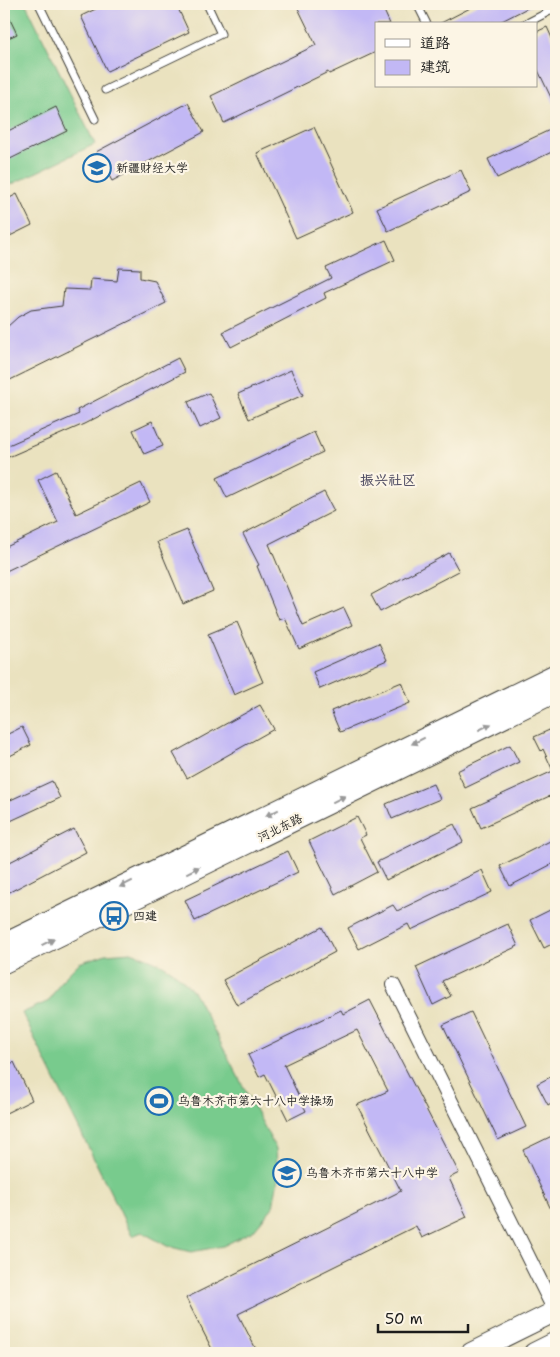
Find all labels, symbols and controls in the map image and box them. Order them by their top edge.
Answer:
legend [375,22,538,88]
text: 道路 [420,33,450,53]
text: 建筑 [420,57,450,77]
school or university icon: 新疆财经大学 [82,153,112,183]
place label: 新疆财经大学 [116,160,188,176]
district label: 振兴社区 [360,471,416,489]
one-way arrow [478,723,492,731]
one-way arrow [411,737,425,745]
one-way arrow [332,795,346,803]
one-way arrow [265,809,279,817]
street label: 河北东路 [255,810,305,846]
one-way arrow [186,866,201,874]
one-way arrow [119,880,134,888]
bus stop icon: 四建 [99,901,129,931]
place label: 四建 [133,908,157,924]
one-way arrow [40,938,55,946]
sports icon: 乌鲁木齐市第六十八中学操场 [144,1086,174,1116]
place label: 乌鲁木齐市第六十八中学操场 [178,1093,334,1109]
school or university icon: 乌鲁木齐市第六十八中学 [272,1158,302,1188]
place label: 乌鲁木齐市第六十八中学 [306,1165,438,1181]
scale bar [378,1302,468,1334]
text: 50 m [385,1309,423,1329]

